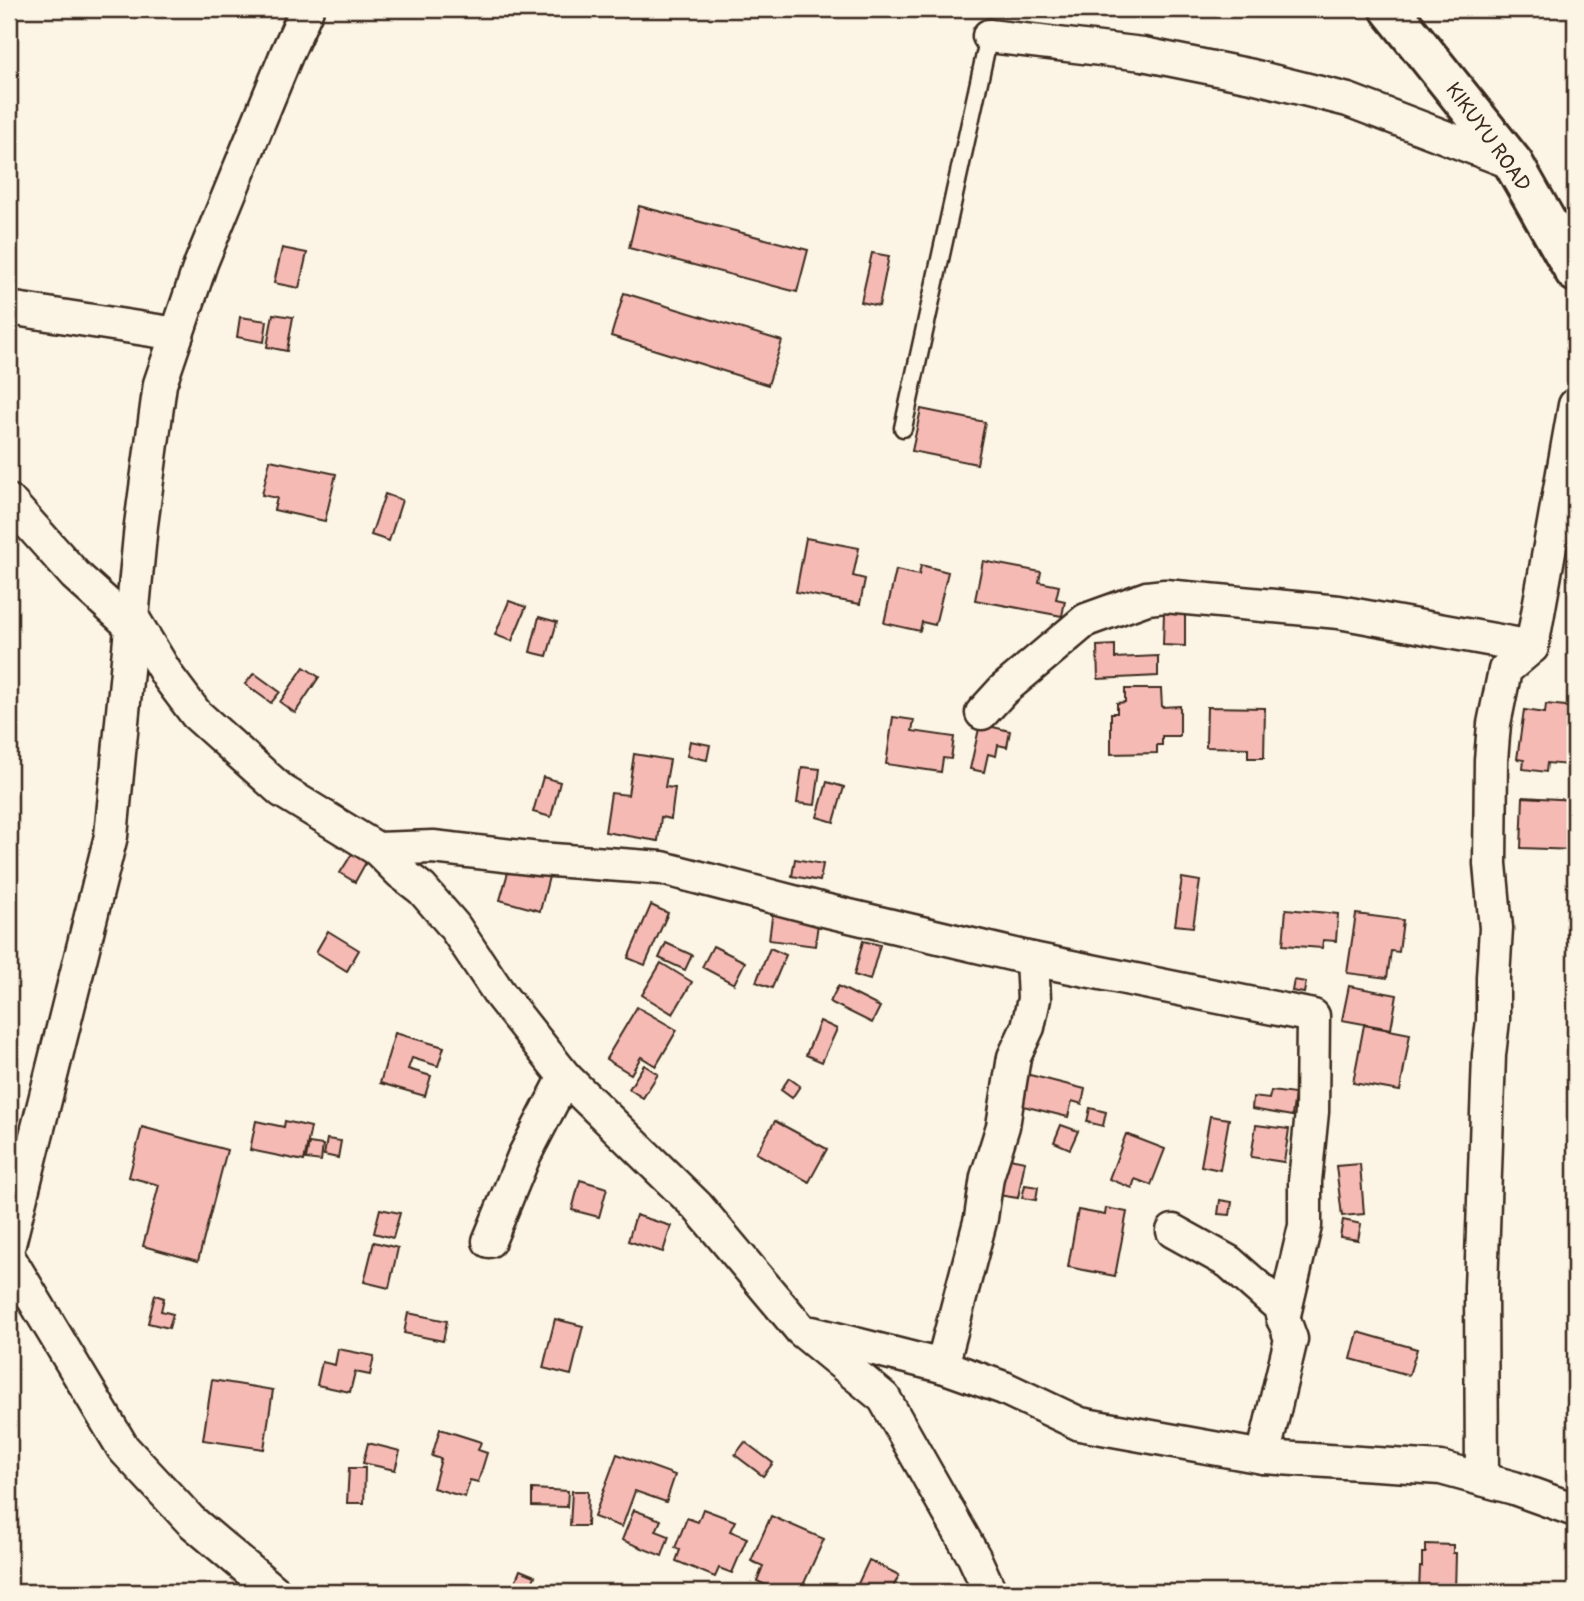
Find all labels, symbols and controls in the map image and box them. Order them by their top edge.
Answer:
street label: KIKUYU ROAD [1439,77,1537,197]

